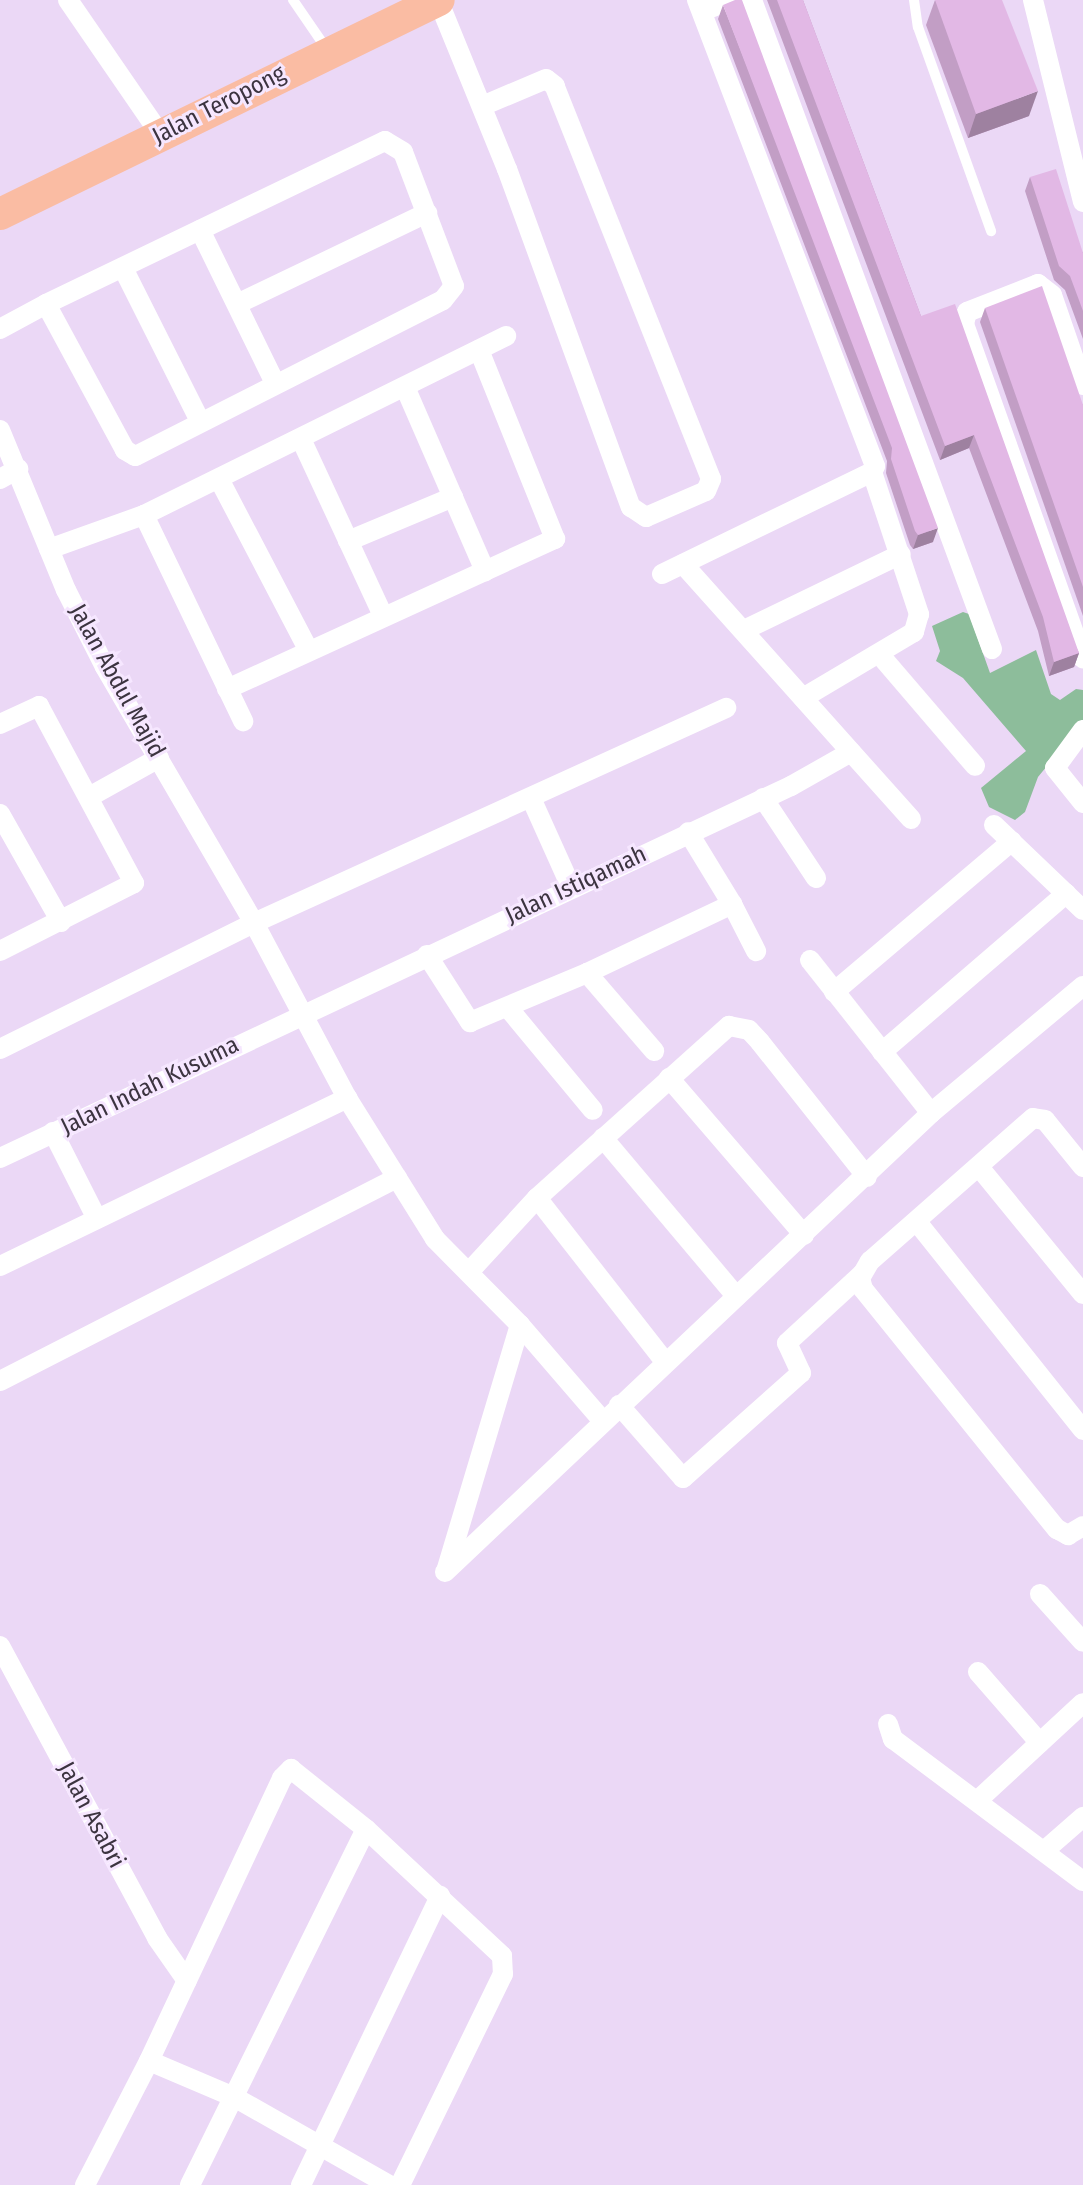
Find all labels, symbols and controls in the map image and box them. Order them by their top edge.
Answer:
street label: Jalan Teropong [148,59,290,151]
street label: Jalan Abdul Majid [63,599,171,763]
street label: Jalan Istiqamah [501,840,651,930]
street label: Jalan Indah Kusuma [56,1030,244,1142]
street label: Jalan Asabri [51,1757,131,1873]

